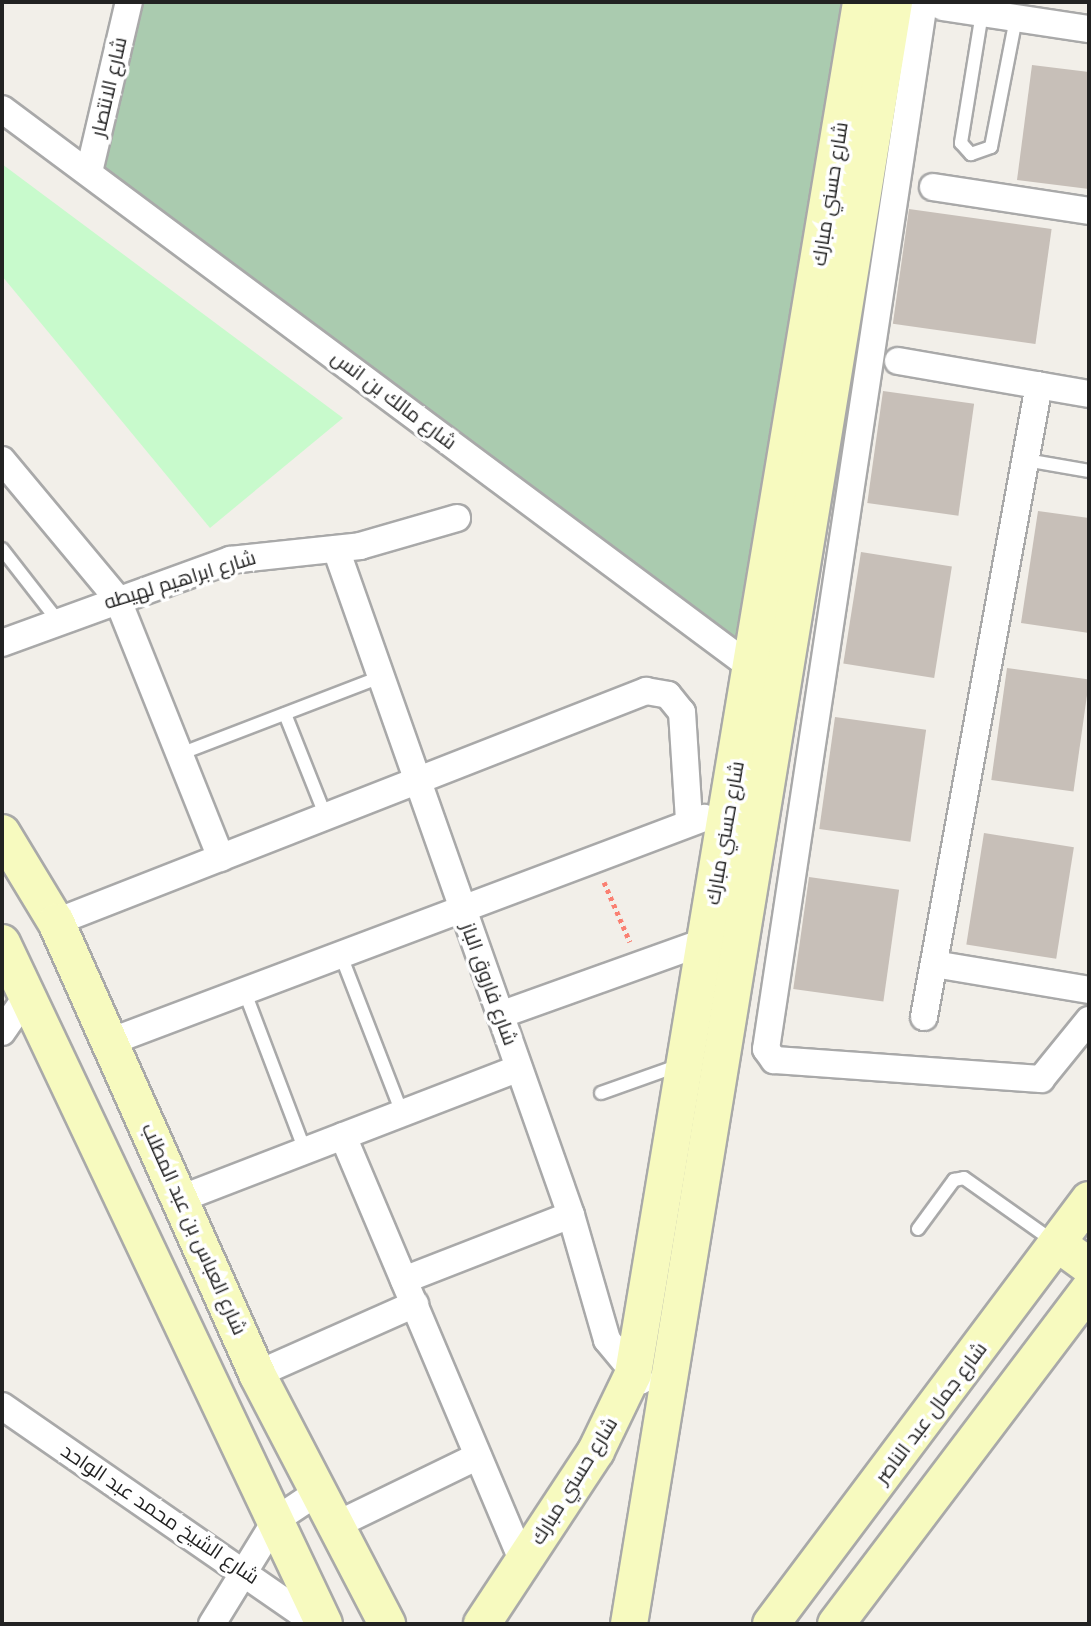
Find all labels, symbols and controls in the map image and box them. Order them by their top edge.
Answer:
street label: شارع الانتصار [86,35,132,139]
street label: شارع حسني مبارك [807,120,853,268]
street label: شارع مالك بن انس [327,345,461,455]
street label: شارع ابراهيم لهيطه [101,545,259,615]
street label: شارع حسني مبارك [701,759,749,907]
street label: شارع فاروق الباز [456,919,522,1049]
street label: شارع العباس بن عبد المطلب [136,1119,252,1339]
street label: شارع جمال عبد الناصر [870,1337,992,1489]
street label: شارع حسني مبارك [525,1413,623,1549]
street label: شارع الشيخ محمد عبد الواحد [56,1439,264,1589]

